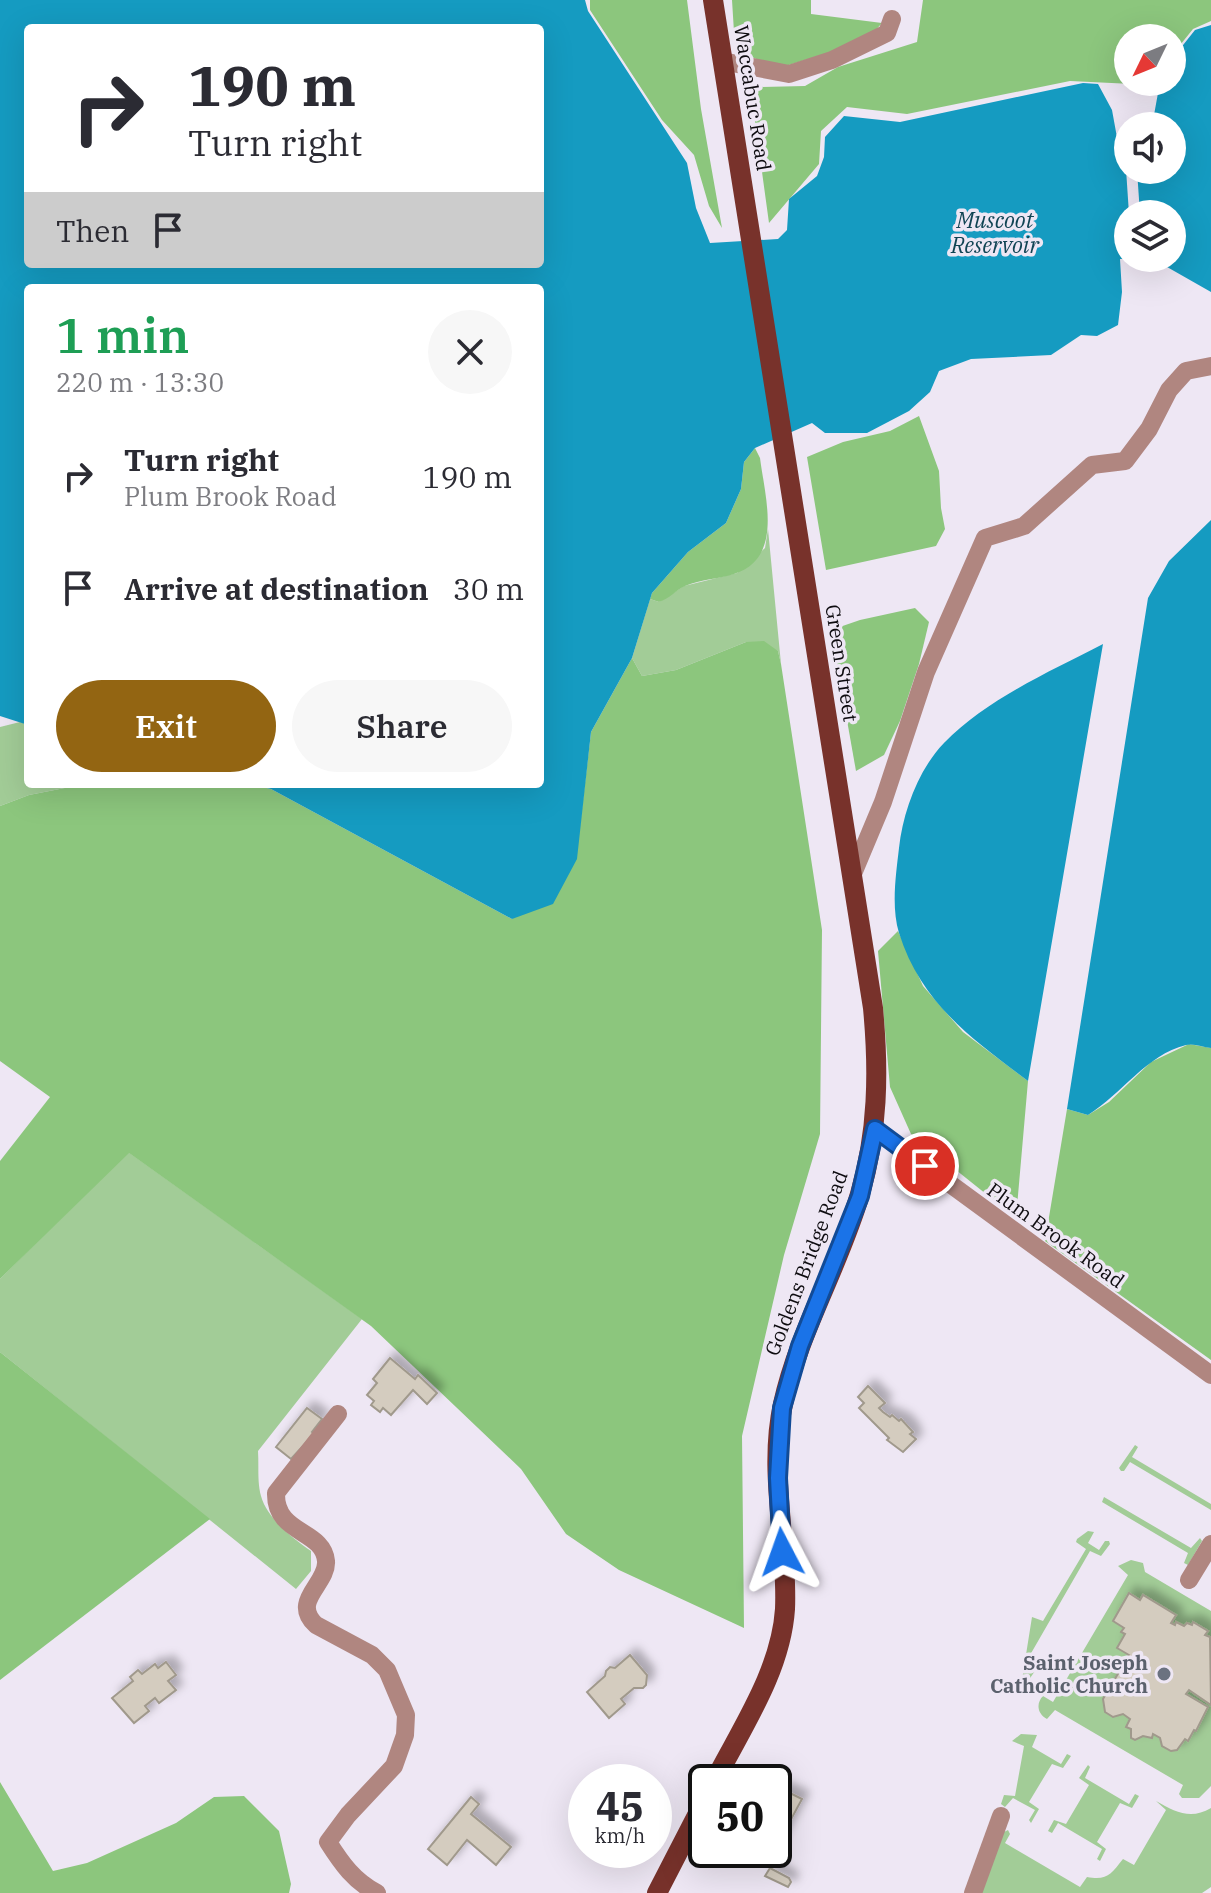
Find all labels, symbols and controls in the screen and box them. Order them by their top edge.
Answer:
street label: Waccabuc Road [728,23,778,173]
north arrow [1114,24,1186,96]
map controls [1114,24,1186,272]
text: 190 m [188,49,356,121]
icon: right [56,56,160,160]
button: sound [1114,112,1186,184]
text: Turn right [188,119,362,166]
button: layers [1114,200,1186,272]
water label: Muscoot Reservoir [950,205,1040,259]
icon: arrive [146,208,190,252]
text: Then [56,211,130,250]
text: 1 min [56,304,189,366]
button: close [428,310,512,394]
text: 220 m · 13:30 [56,365,224,399]
text: Turn right [124,440,279,479]
icon: right [56,454,100,498]
text: 190 m [422,457,512,496]
text: Plum Brook Road [124,479,337,513]
icon: arrive [56,566,100,610]
text: Arrive at destination [124,569,429,608]
text: 30 m [453,569,524,608]
street label: Green Street [819,602,865,724]
button: Exit [56,680,276,772]
button: Share [292,680,512,772]
pin [891,1132,959,1200]
icon: arrive [903,1144,947,1188]
street label: Goldens Bridge Road [758,1167,854,1359]
street label: Plum Brook Road [982,1176,1130,1294]
position arrow [740,1510,824,1594]
place label: Saint Joseph Catholic Church [990,1649,1148,1699]
marker: Saint Joseph Catholic Church [1155,1665,1173,1683]
speed limit sign: 50 [688,1764,792,1868]
text: 45 [596,1780,644,1832]
text: km/h [595,1822,645,1849]

